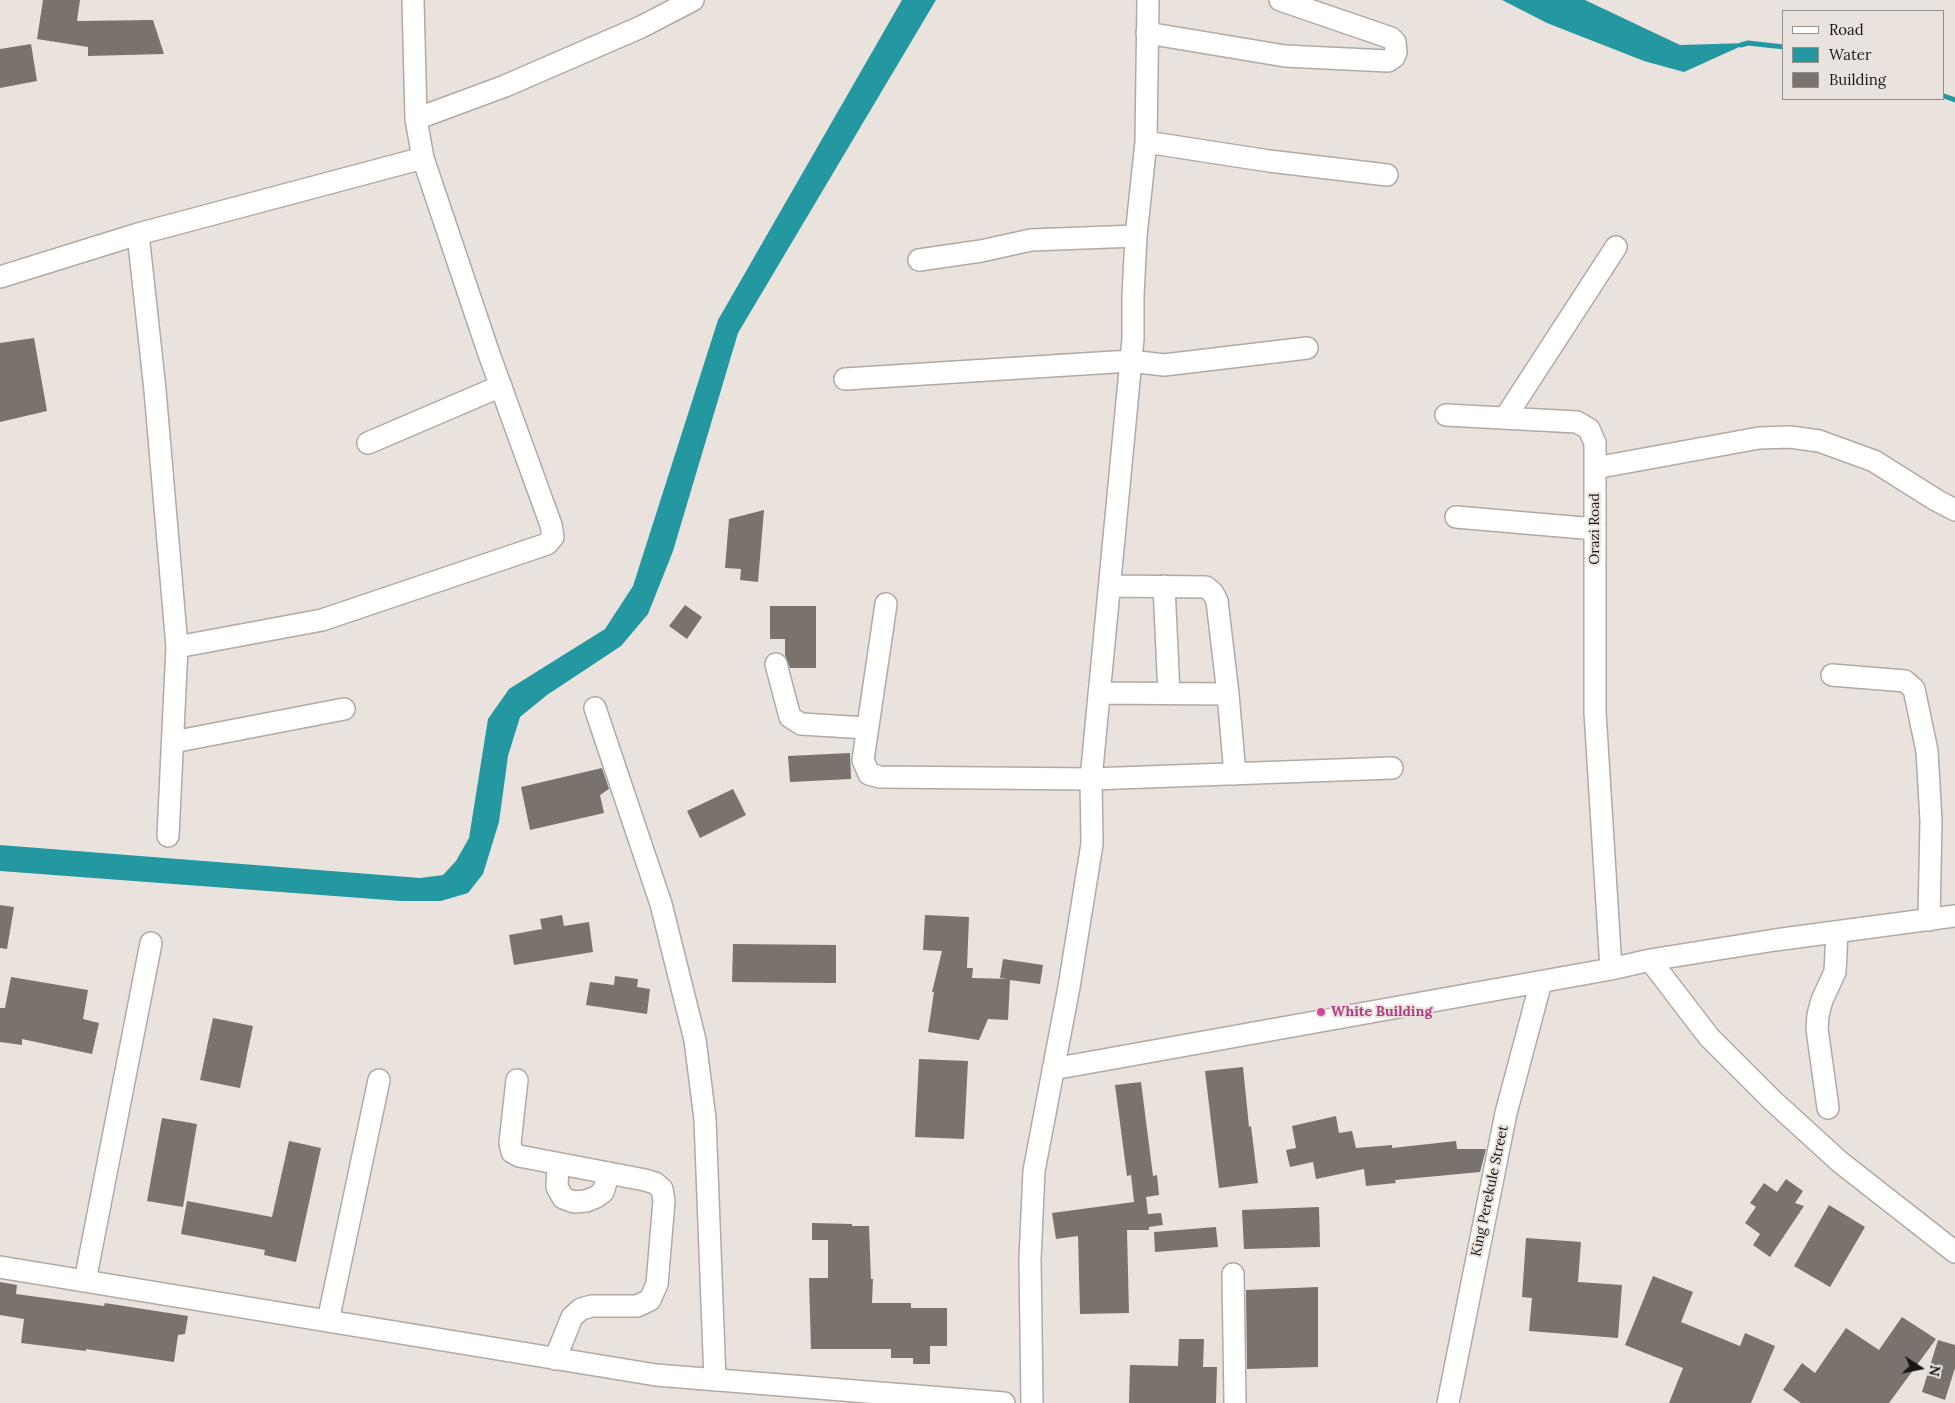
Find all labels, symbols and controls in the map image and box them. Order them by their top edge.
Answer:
legend [1782,10,1945,100]
text: Road [1829,20,1864,39]
text: Water [1829,45,1871,64]
text: Building [1829,70,1886,89]
street label: Orazi Road [1587,493,1603,565]
place label: White Building [1331,1004,1432,1020]
marker: White Building [1315,1006,1327,1018]
street label: King Perekule Street [1468,1124,1512,1258]
north arrow [1895,1343,1945,1393]
text: N [1925,1364,1945,1378]

